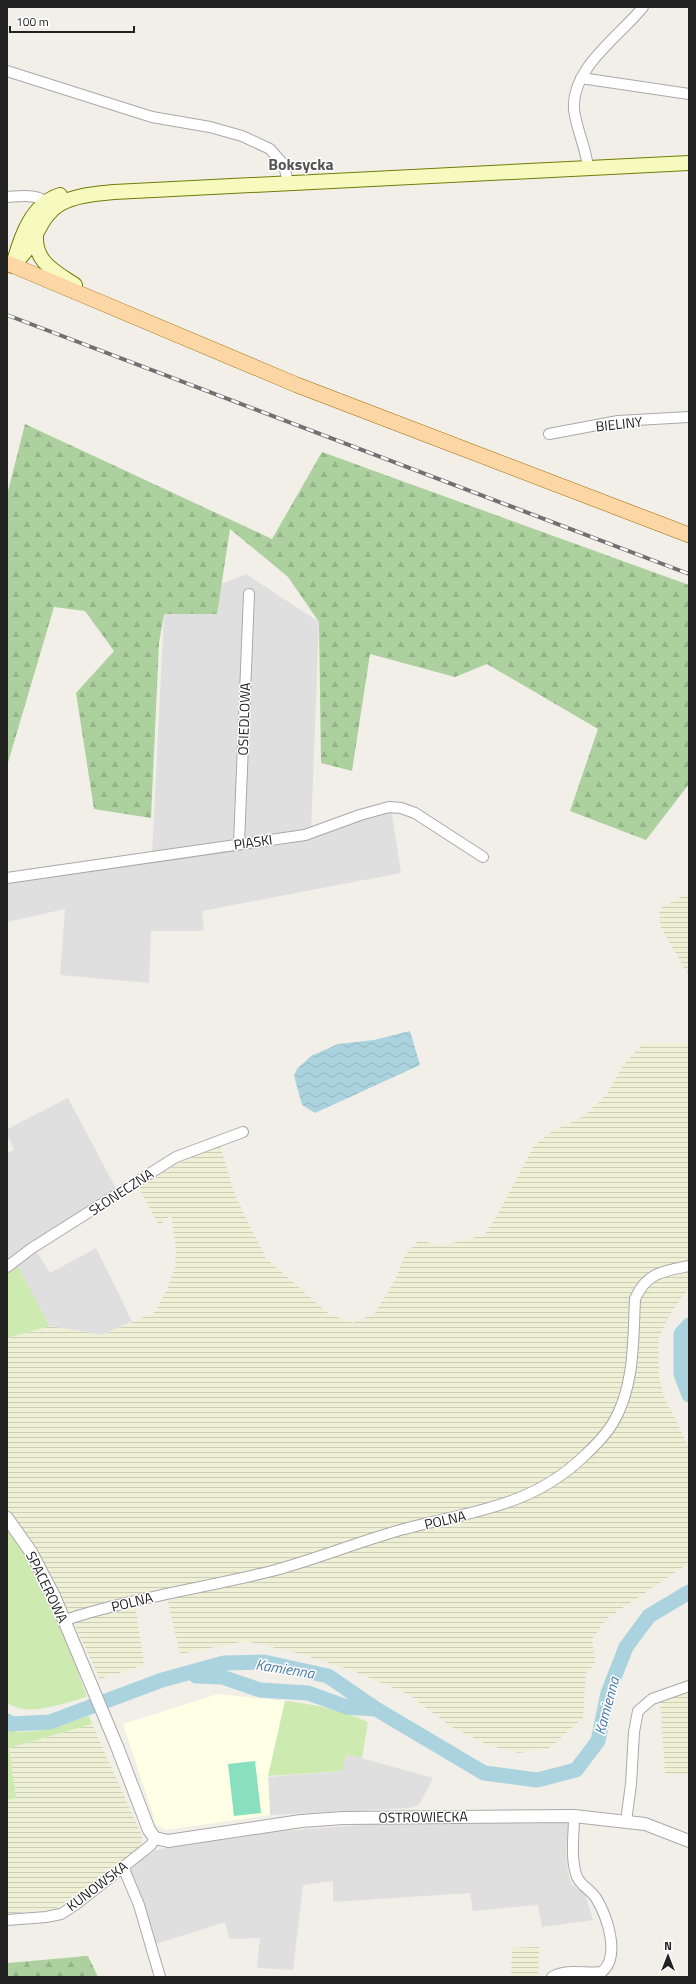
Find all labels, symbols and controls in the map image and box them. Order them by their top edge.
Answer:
scale bar [10,8,134,34]
text: 100 m [16,12,49,31]
district label: Boksycka [268,152,334,176]
street label: BIELINY [594,411,644,436]
street label: OSIEDLOWA [232,681,255,756]
street label: PIASKI [232,828,274,855]
street label: SŁONECZNA [84,1162,158,1220]
street label: POLNA [422,1504,468,1534]
street label: SPACEROWA [21,1547,74,1627]
street label: POLNA [109,1586,155,1617]
water label: Kamienna [254,1653,318,1685]
water label: Kamienna [588,1673,626,1737]
street label: OSTROWIECKA [378,1805,469,1828]
street label: KUNOWSKA [62,1855,132,1916]
north arrow [648,1936,688,1976]
text: N [664,1938,672,1954]

